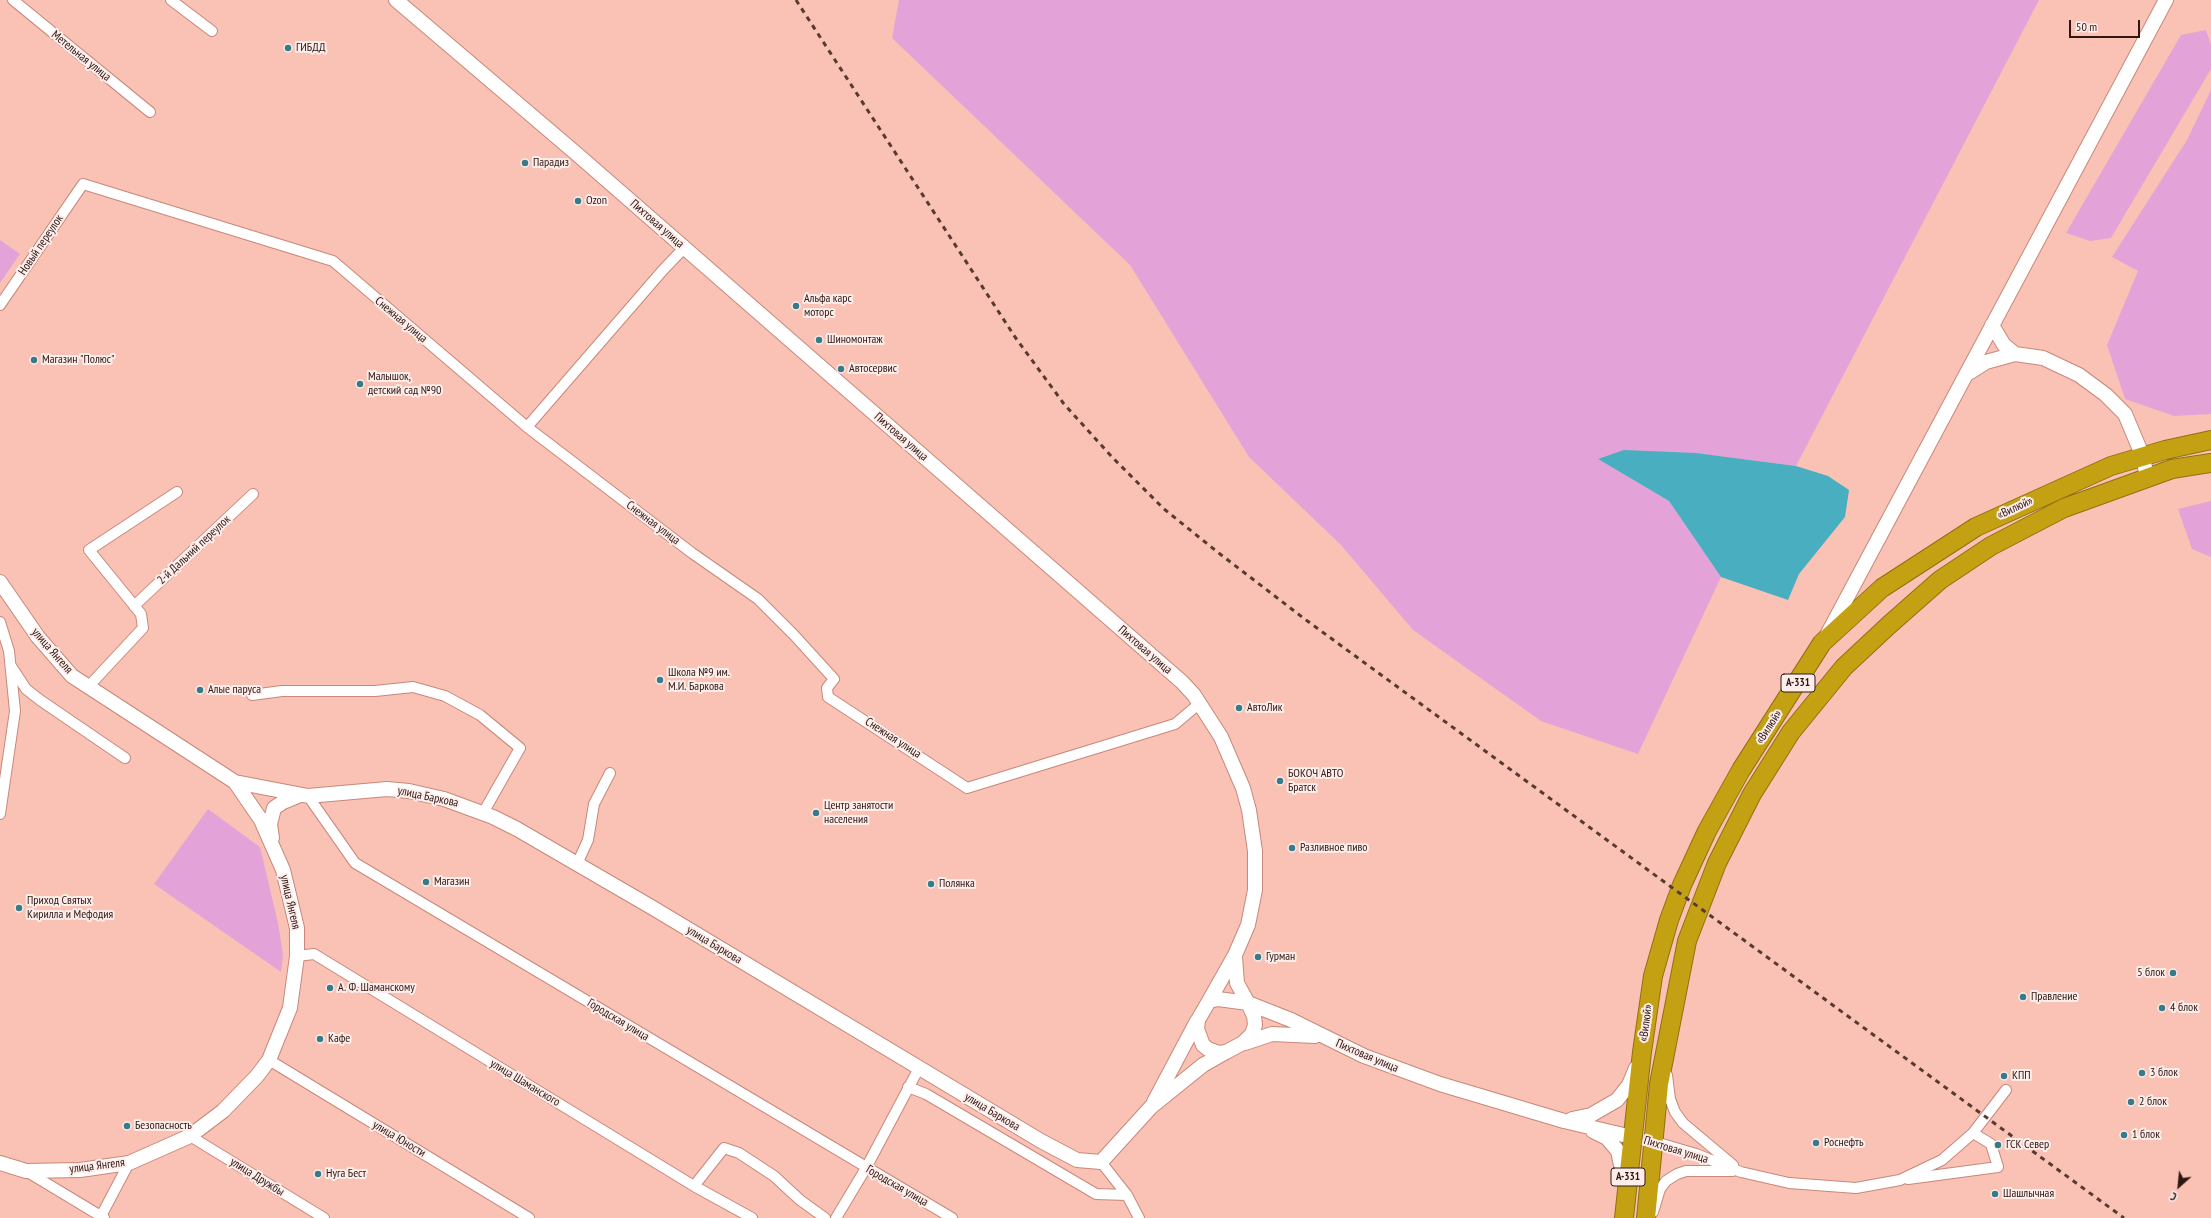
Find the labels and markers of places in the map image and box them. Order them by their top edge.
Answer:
place label: ГИБДД [296,41,325,55]
marker: ГИБДД [283,43,293,53]
place label: Парадиз [533,156,569,170]
marker: Парадиз [520,158,530,168]
place label: Ozon [586,194,607,208]
marker: Ozon [573,196,583,206]
place label: Альфа карс моторс [804,292,852,320]
marker: Альфа карс моторс [791,301,801,311]
place label: Шиномонтаж [827,333,883,347]
marker: Шиномонтаж [814,335,824,345]
place label: Магазин "Полюс" [42,353,114,367]
marker: Магазин "Полюс" [29,355,39,365]
place label: Автосервис [849,362,897,376]
marker: Автосервис [836,364,846,374]
place label: Малышок, детский сад №90 [368,370,441,398]
marker: Малышок, детский сад №90 [355,379,365,389]
place label: Школа №9 им. М.И. Баркова [668,666,730,694]
marker: Школа №9 им. М.И. Баркова [655,675,665,685]
place label: Алые паруса [208,683,261,697]
marker: Алые паруса [195,685,205,695]
place label: АвтоЛик [1247,701,1282,715]
marker: АвтоЛик [1234,703,1244,713]
place label: БОКОЧ АВТО Братск [1288,767,1343,795]
marker: БОКОЧ АВТО Братск [1275,776,1285,786]
place label: Центр занятости населения [824,799,893,827]
marker: Центр занятости населения [811,808,821,818]
place label: Разливное пиво [1300,841,1367,855]
marker: Разливное пиво [1287,843,1297,853]
place label: Магазин [434,875,469,889]
marker: Магазин [421,877,431,887]
place label: Полянка [939,877,975,891]
marker: Полянка [926,879,936,889]
place label: Приход Святых Кирилла и Мефодия [27,894,113,922]
marker: Приход Святых Кирилла и Мефодия [14,903,24,913]
place label: Гурман [1266,950,1295,964]
marker: Гурман [1253,952,1263,962]
place label: 5 блок [2137,966,2165,980]
marker: 5 блок [2168,968,2178,978]
place label: А. Ф. Шаманскому [338,981,415,995]
marker: А. Ф. Шаманскому [325,983,335,993]
place label: Правление [2031,990,2077,1004]
marker: Правление [2018,992,2028,1002]
place label: 4 блок [2170,1001,2198,1015]
marker: 4 блок [2157,1003,2167,1013]
place label: Кафе [328,1032,350,1046]
marker: Кафе [315,1034,325,1044]
place label: 3 блок [2150,1066,2178,1080]
marker: 3 блок [2137,1068,2147,1078]
place label: КПП [2012,1069,2031,1083]
marker: КПП [1999,1071,2009,1081]
place label: 2 блок [2139,1095,2167,1109]
marker: 2 блок [2126,1097,2136,1107]
place label: Безопасность [135,1119,192,1133]
marker: Безопасность [122,1121,132,1131]
place label: 1 блок [2132,1128,2160,1142]
marker: 1 блок [2119,1130,2129,1140]
place label: Роснефть [1824,1136,1863,1150]
marker: Роснефть [1811,1138,1821,1148]
place label: ГСК Север [2006,1138,2049,1152]
marker: ГСК Север [1993,1140,2003,1150]
place label: Нуга Бест [326,1167,366,1181]
marker: Нуга Бест [313,1169,323,1179]
place label: Шашлычная [2003,1187,2054,1201]
marker: Шашлычная [1990,1189,2000,1199]

